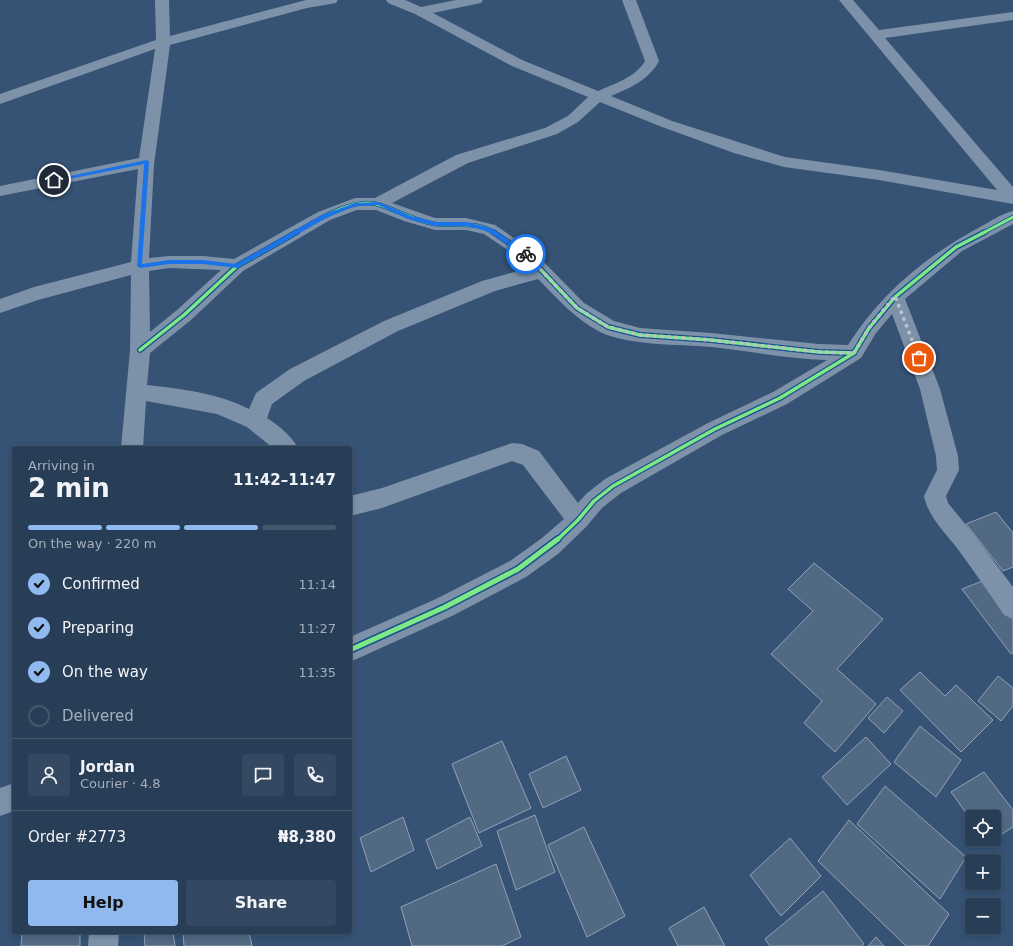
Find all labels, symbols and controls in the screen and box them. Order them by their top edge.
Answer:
pin [37,163,71,197]
icon: home [43,169,65,191]
courier [506,234,546,274]
icon: bike [515,243,537,265]
pin [902,341,936,375]
icon: bag [908,347,930,369]
text: Arriving in [28,458,95,473]
text: 11:42–11:47 [233,471,336,489]
text: 2 min [28,473,110,503]
text: On the way · 220 m [28,536,156,551]
icon: check [28,573,50,595]
text: Confirmed [62,575,140,593]
text: 11:14 [299,577,336,592]
icon: check [28,617,50,639]
text: Preparing [62,619,134,637]
text: 11:27 [299,621,336,636]
icon: check [28,661,50,683]
text: On the way [62,663,148,681]
text: 11:35 [299,665,336,680]
text: Delivered [62,707,134,725]
button: person [28,754,70,796]
button: chat [242,754,284,796]
button: phone [294,754,336,796]
text: Jordan [80,758,135,776]
text: Courier · 4.8 [80,776,161,791]
map controls [965,810,1001,934]
button: locate [965,810,1001,846]
text: Order #2773 [28,828,126,846]
text: ₦8,380 [278,828,336,846]
button: + [965,854,1001,890]
button: Help [28,880,178,926]
button: Share [186,880,336,926]
button: − [965,898,1001,934]

